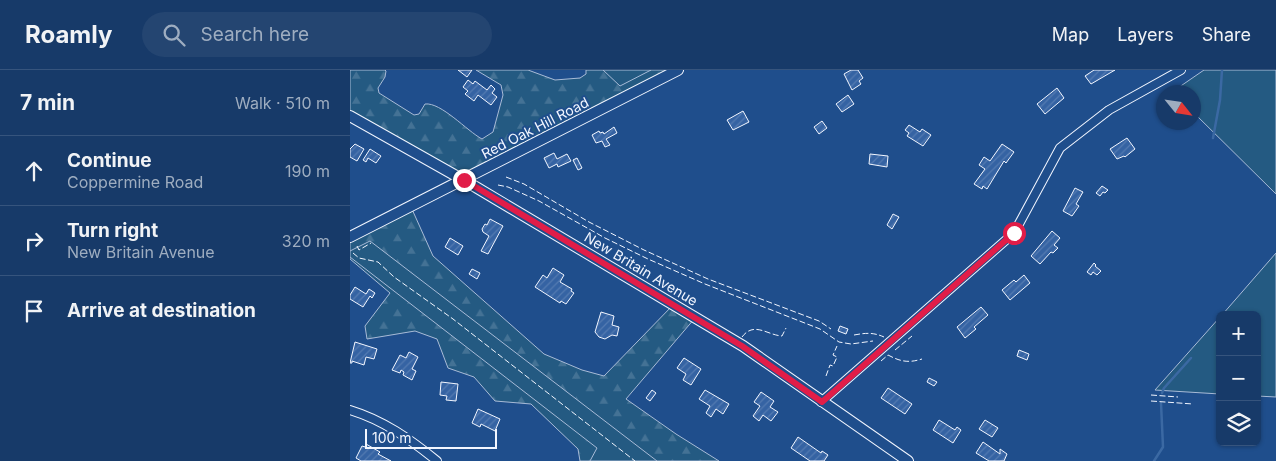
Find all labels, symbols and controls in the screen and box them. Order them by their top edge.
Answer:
search box [142,12,492,57]
text: Roamly [25,20,112,49]
icon: search [160,21,188,49]
text: Search here [200,23,309,46]
text: Map [1052,24,1089,45]
text: Layers [1117,24,1174,45]
text: Share [1202,24,1251,45]
north arrow [1156,85,1201,130]
text: 7 min [20,90,75,115]
text: Walk · 510 m [235,93,330,113]
street label: Red Oak Hill Road [478,93,591,162]
text: Continue [67,149,152,172]
icon: ahead [20,157,48,185]
text: 190 m [285,161,330,181]
route end [453,169,476,192]
text: Coppermine Road [67,172,203,192]
text: Turn right [67,219,158,242]
route start [1003,222,1026,245]
icon: right [20,227,48,255]
street label: New Britain Avenue [582,228,701,309]
text: 320 m [282,231,330,251]
text: New Britain Avenue [67,242,215,262]
icon: arrive [20,297,48,325]
text: Arrive at destination [67,299,256,322]
map controls [1216,311,1261,446]
button: + [1216,311,1261,356]
button: − [1216,356,1261,401]
button: layers [1216,401,1261,446]
scale bar [365,426,498,449]
text: 100 m [372,429,412,446]

